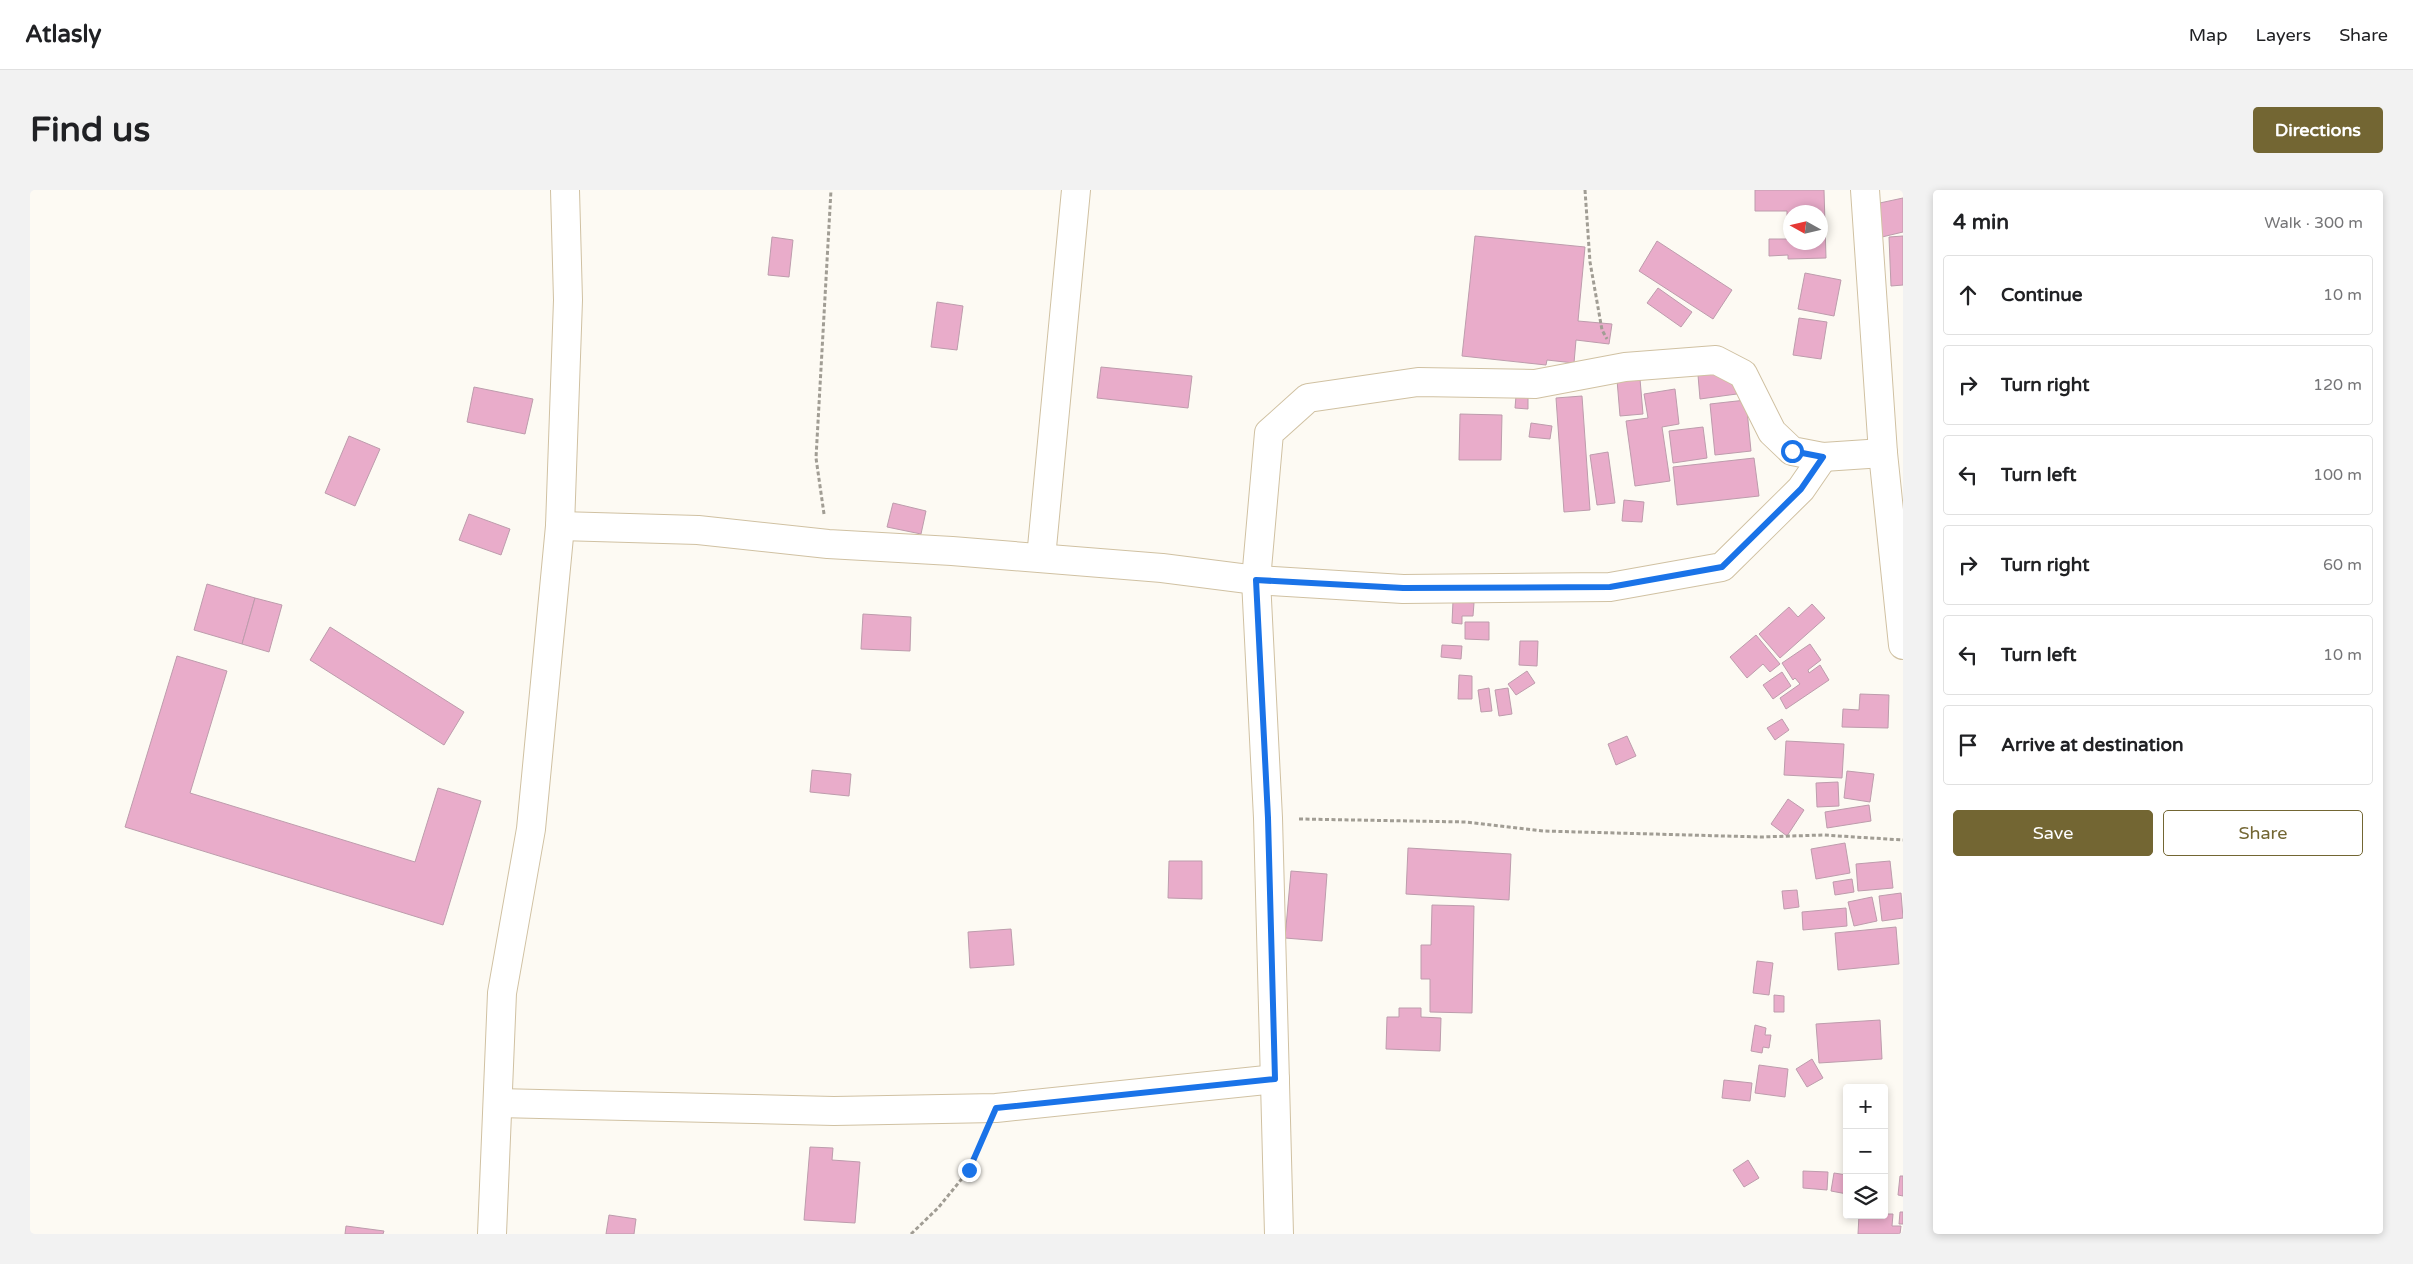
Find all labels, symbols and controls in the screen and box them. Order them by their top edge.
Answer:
text: Atlasly [25,20,101,49]
text: Map [2189,24,2228,46]
text: Layers [2256,24,2311,46]
text: Share [2339,24,2388,46]
button: Directions [2253,107,2383,153]
text: Find us [30,109,150,151]
north arrow [1783,205,1828,250]
text: 4 min [1953,210,2009,235]
text: Walk · 300 m [2264,213,2363,233]
icon: ahead [1954,281,1982,309]
text: Continue [2001,284,2083,306]
text: 10 m [2323,285,2362,305]
icon: right [1954,371,1982,399]
text: Turn right [2001,374,2089,396]
text: 120 m [2313,375,2362,395]
route start [1781,440,1804,463]
icon: left [1954,461,1982,489]
text: Turn left [2001,464,2077,486]
text: 100 m [2313,465,2362,485]
icon: right [1954,551,1982,579]
text: Turn right [2001,554,2089,576]
text: 60 m [2323,555,2362,575]
icon: left [1954,641,1982,669]
text: Turn left [2001,644,2077,666]
text: 10 m [2323,645,2362,665]
icon: arrive [1954,731,1982,759]
text: Arrive at destination [2001,734,2184,756]
button: Save [1953,810,2153,856]
button: Share [2163,810,2363,856]
map controls [1843,1084,1888,1219]
button: + [1843,1084,1888,1129]
button: − [1843,1129,1888,1174]
route end [958,1159,981,1182]
button: layers [1843,1174,1888,1219]

